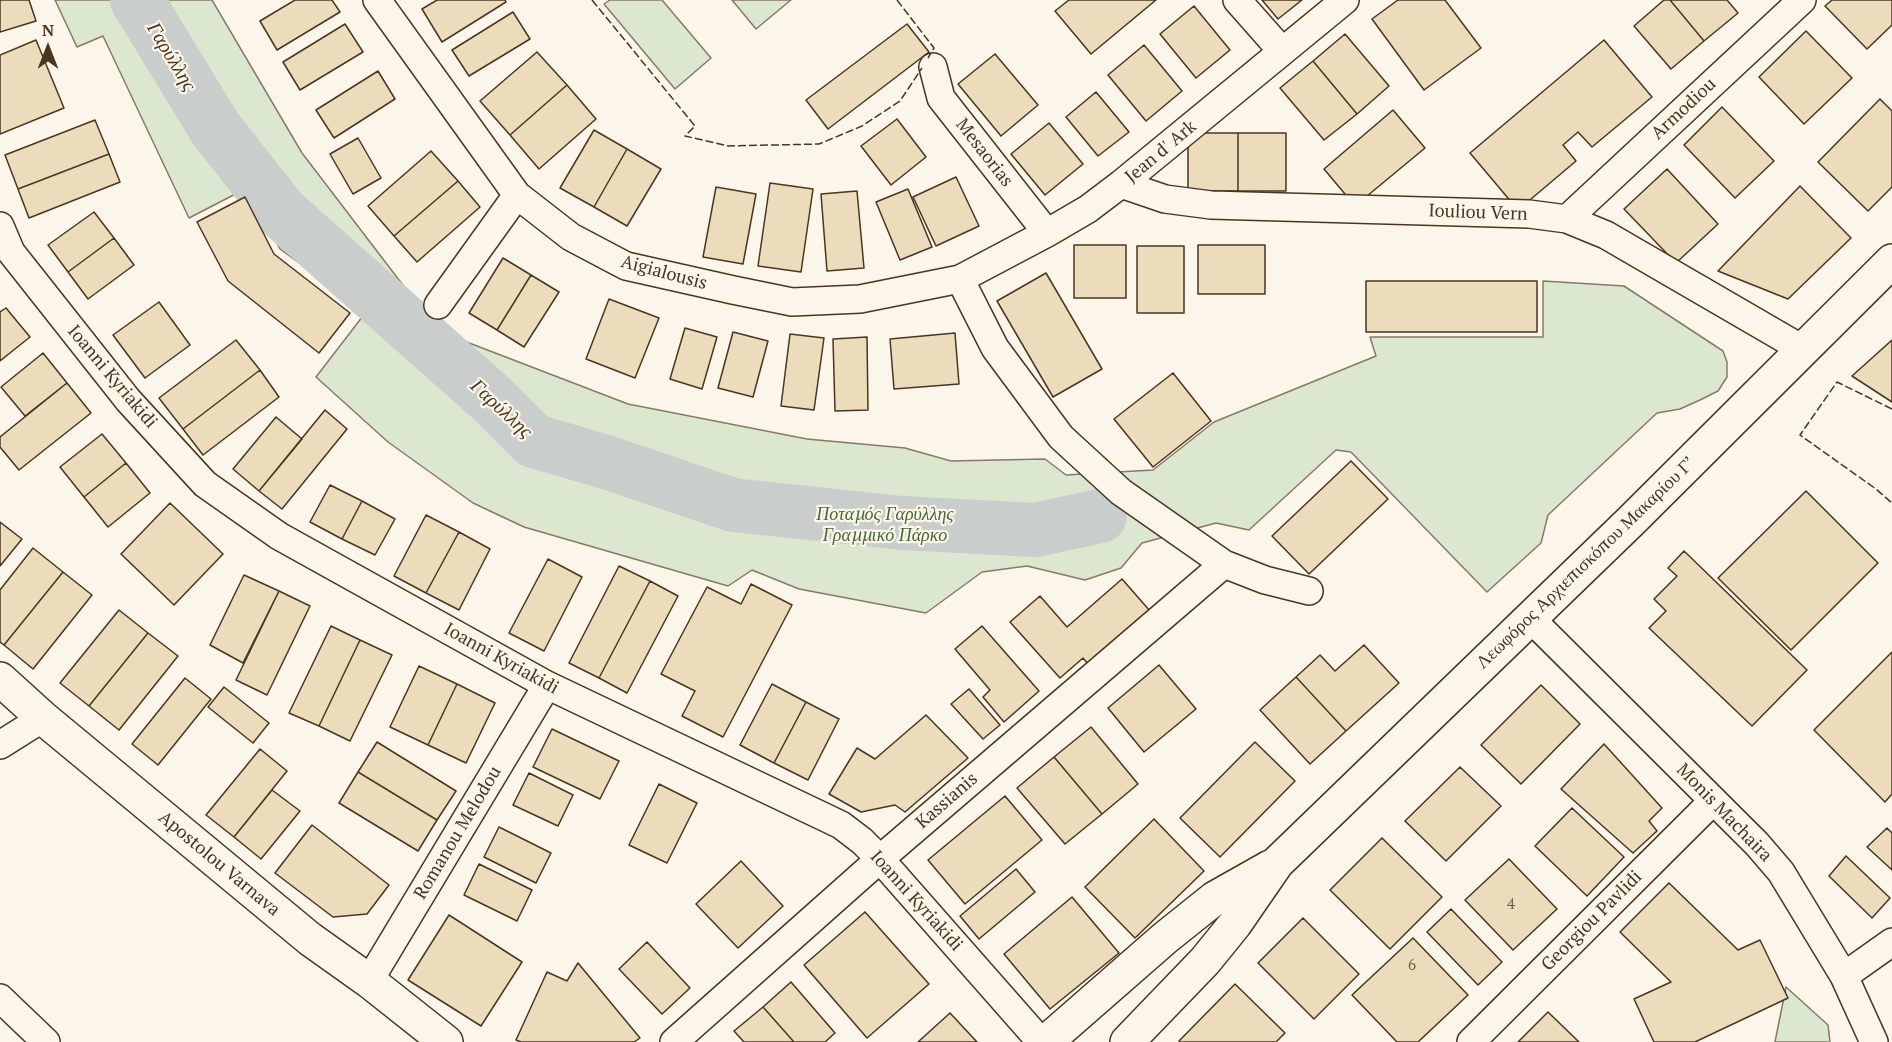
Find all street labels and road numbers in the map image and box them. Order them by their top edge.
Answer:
street label: Armodiou [1647,74,1721,144]
street label: Mesaorias [951,115,1017,191]
street label: Jean d' Ark [1121,116,1201,188]
street label: Iouliou Vern [1428,200,1528,226]
street label: Aigialousis [619,251,709,295]
street label: Ioanni Kyriakidi [63,321,161,433]
street label: Λεωφόρος Αρχιεπισκόπου Μακαρίου Γ’ [1472,452,1700,674]
street label: Ioanni Kyriakidi [440,619,562,699]
street label: Monis Machaira [1672,759,1776,867]
street label: Romanou Melodou [410,763,506,903]
street label: Kassianis [912,768,982,834]
street label: Apostolou Varnava [154,807,284,921]
street label: Ioanni Kyriakidi [865,846,967,956]
street label: Georgiou Pavlidi [1537,866,1647,976]

